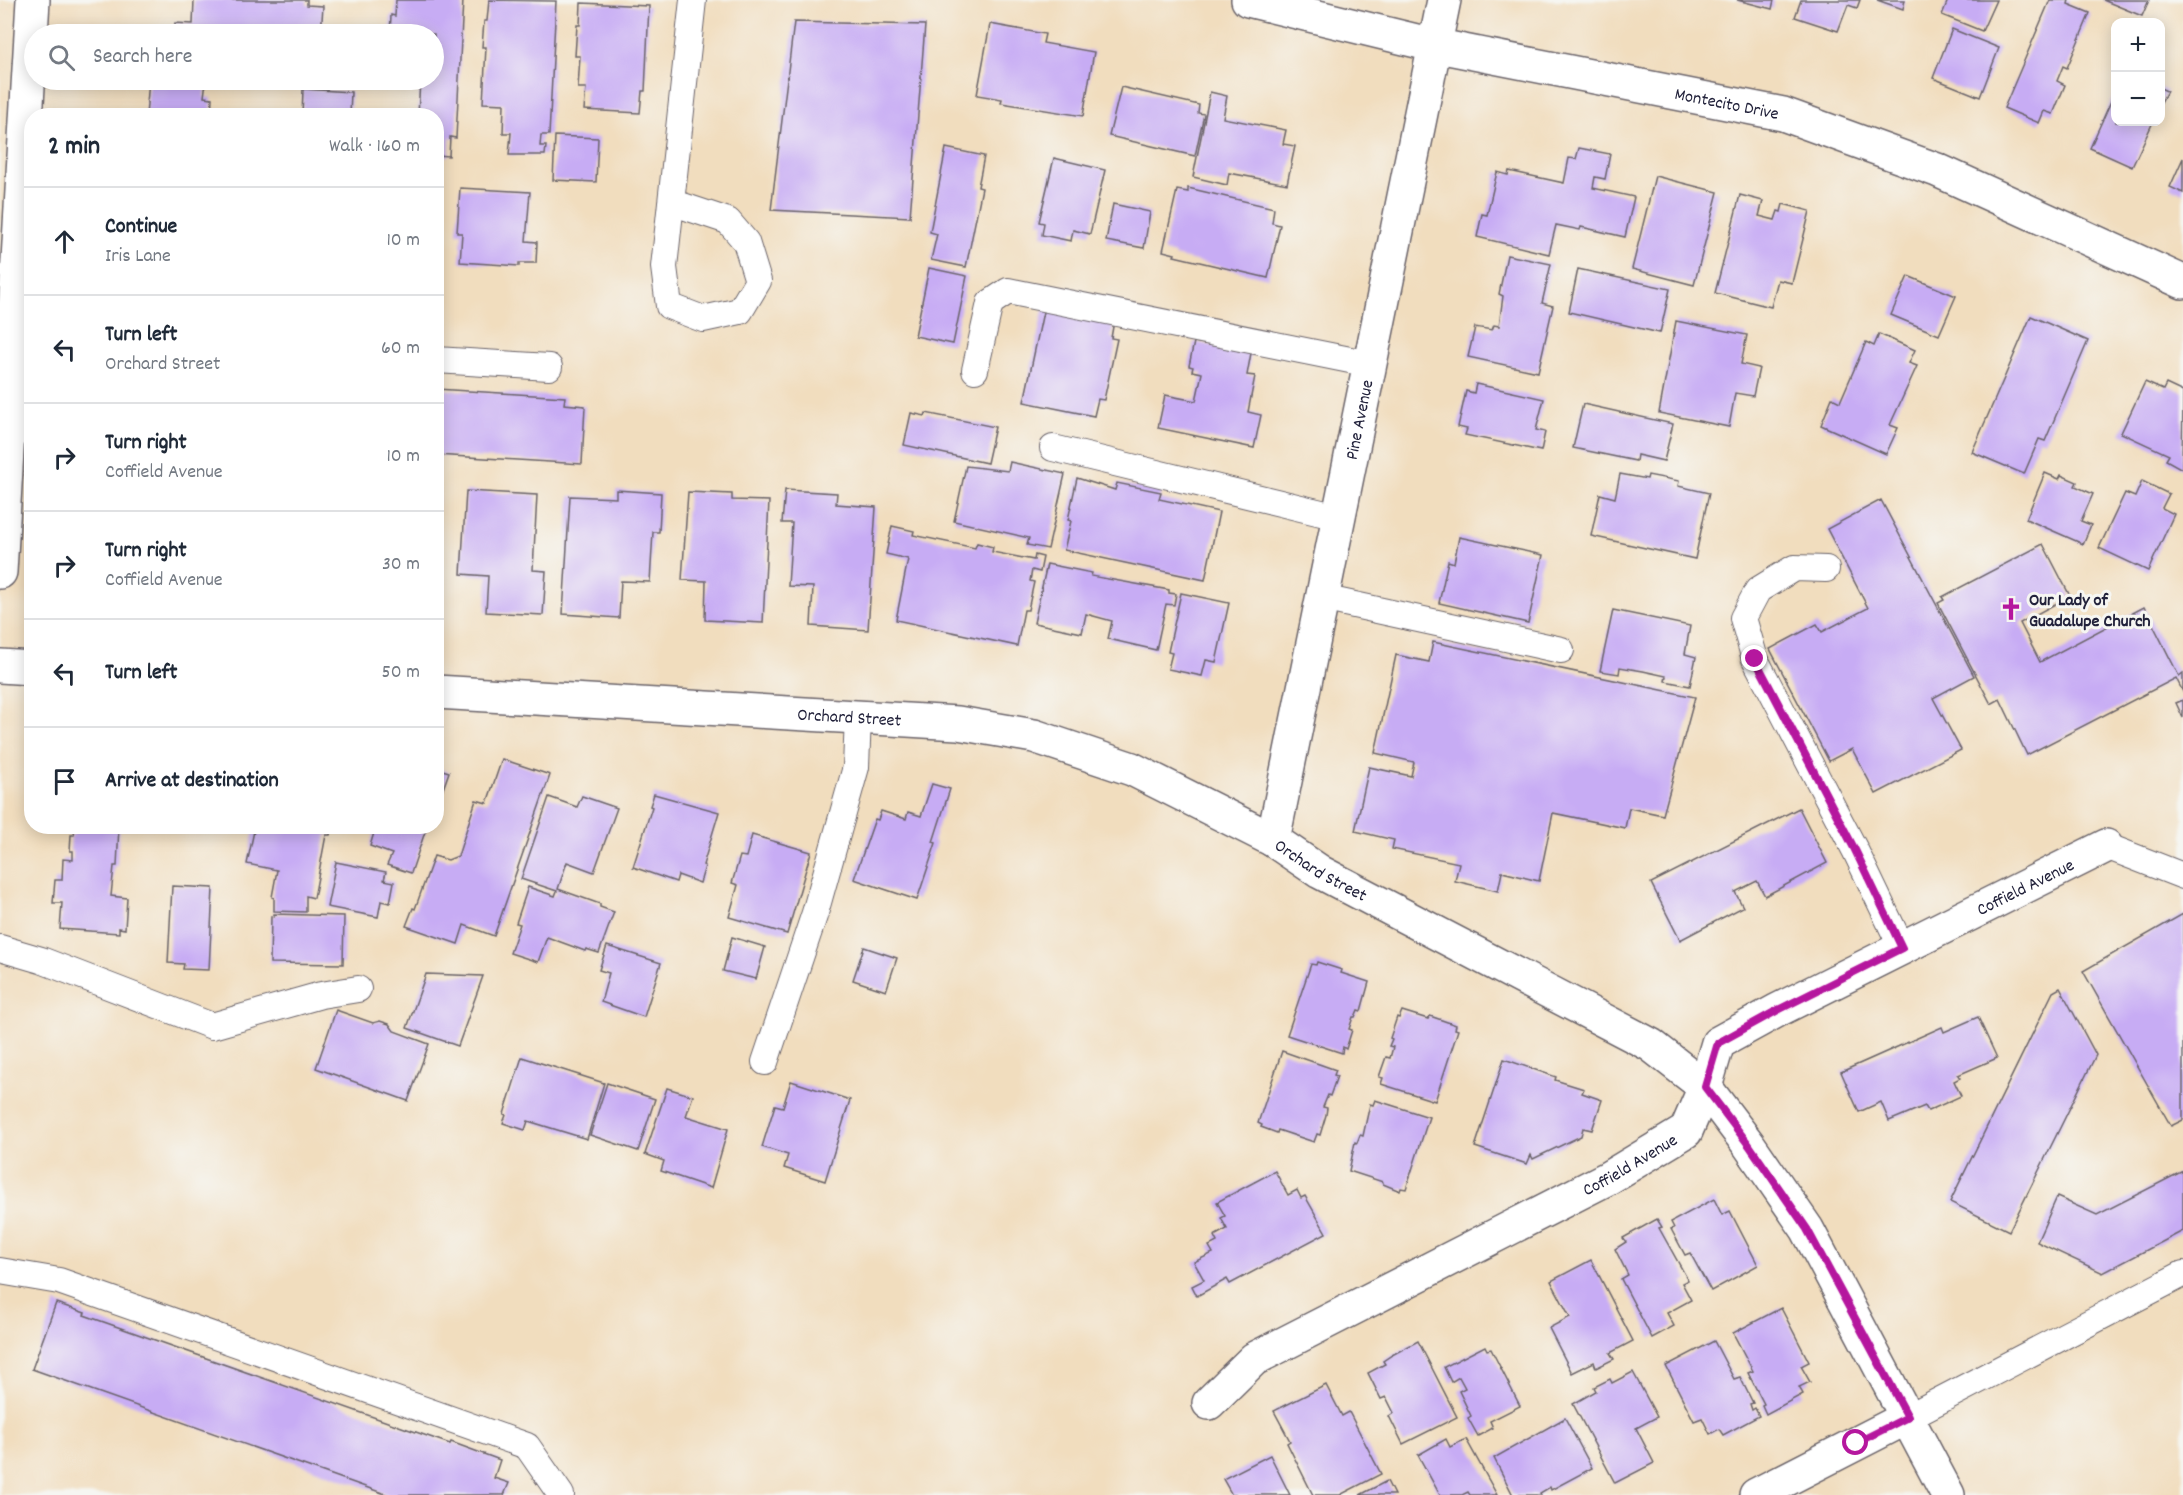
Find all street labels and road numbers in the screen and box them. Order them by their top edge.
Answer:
street label: Montecito Drive [1672,83,1781,128]
street label: Pine Avenue [1341,378,1381,462]
street label: Orchard Street [796,703,902,735]
street label: Orchard Street [1268,834,1371,909]
street label: Coffield Avenue [1973,854,2079,924]
street label: Coffield Avenue [1579,1129,1683,1204]

